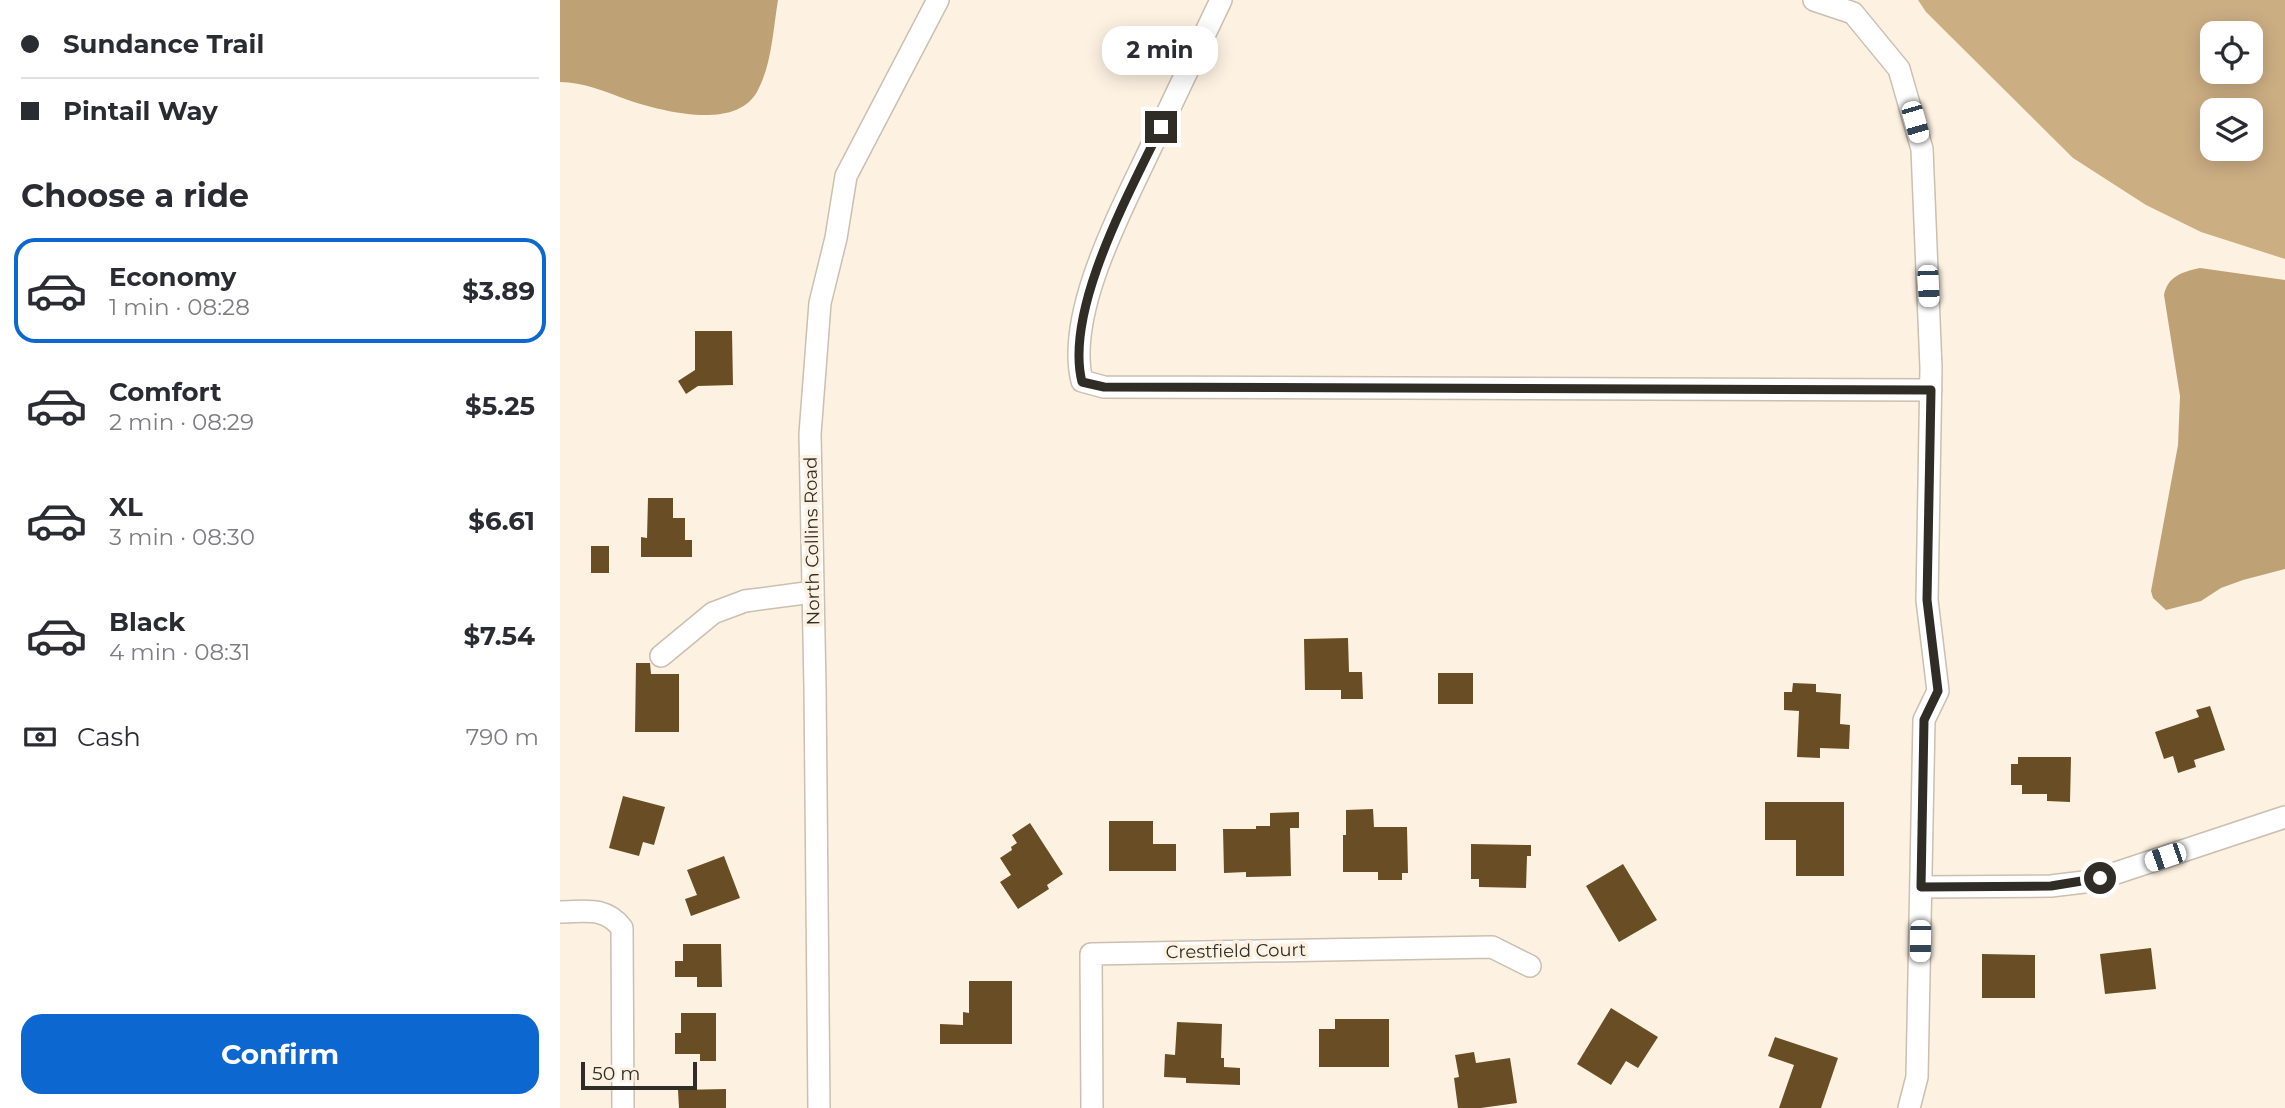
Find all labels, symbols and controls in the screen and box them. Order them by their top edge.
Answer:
map controls [2200,21,2263,161]
button: locate [2200,21,2263,84]
callout: 2 min [1103,25,1219,74]
text: Sundance Trail [63,28,264,60]
text: 2 min [1126,36,1194,64]
text: Pintail Way [63,95,218,127]
button: layers [2200,98,2263,161]
car [1900,99,1931,145]
route end [1145,111,1177,143]
text: Choose a ride [21,176,249,215]
icon: car [25,259,88,322]
text: Economy [109,261,236,293]
car [1917,264,1940,308]
text: $3.89 [462,275,535,307]
text: 1 min · 08:28 [109,293,250,321]
icon: car [25,374,88,437]
text: Comfort [109,376,221,408]
text: $5.25 [465,390,535,422]
text: 2 min · 08:29 [109,408,254,436]
street label: North Collins Road [800,457,824,625]
icon: car [25,489,88,552]
text: XL [109,491,143,523]
text: $6.61 [468,505,535,537]
text: 3 min · 08:30 [109,523,255,551]
icon: car [25,604,88,667]
text: Black [109,606,185,638]
text: $7.54 [464,620,535,652]
text: 4 min · 08:31 [109,638,250,666]
icon: cash [21,718,59,756]
text: Cash [77,721,141,753]
text: 790 m [466,723,539,751]
car [2142,840,2189,874]
route start [2084,862,2116,894]
car [1910,920,1931,962]
street label: Crestfield Court [1166,939,1306,963]
button: Confirm [21,1014,539,1094]
scale bar [581,1059,696,1091]
text: 50 m [592,1062,640,1085]

